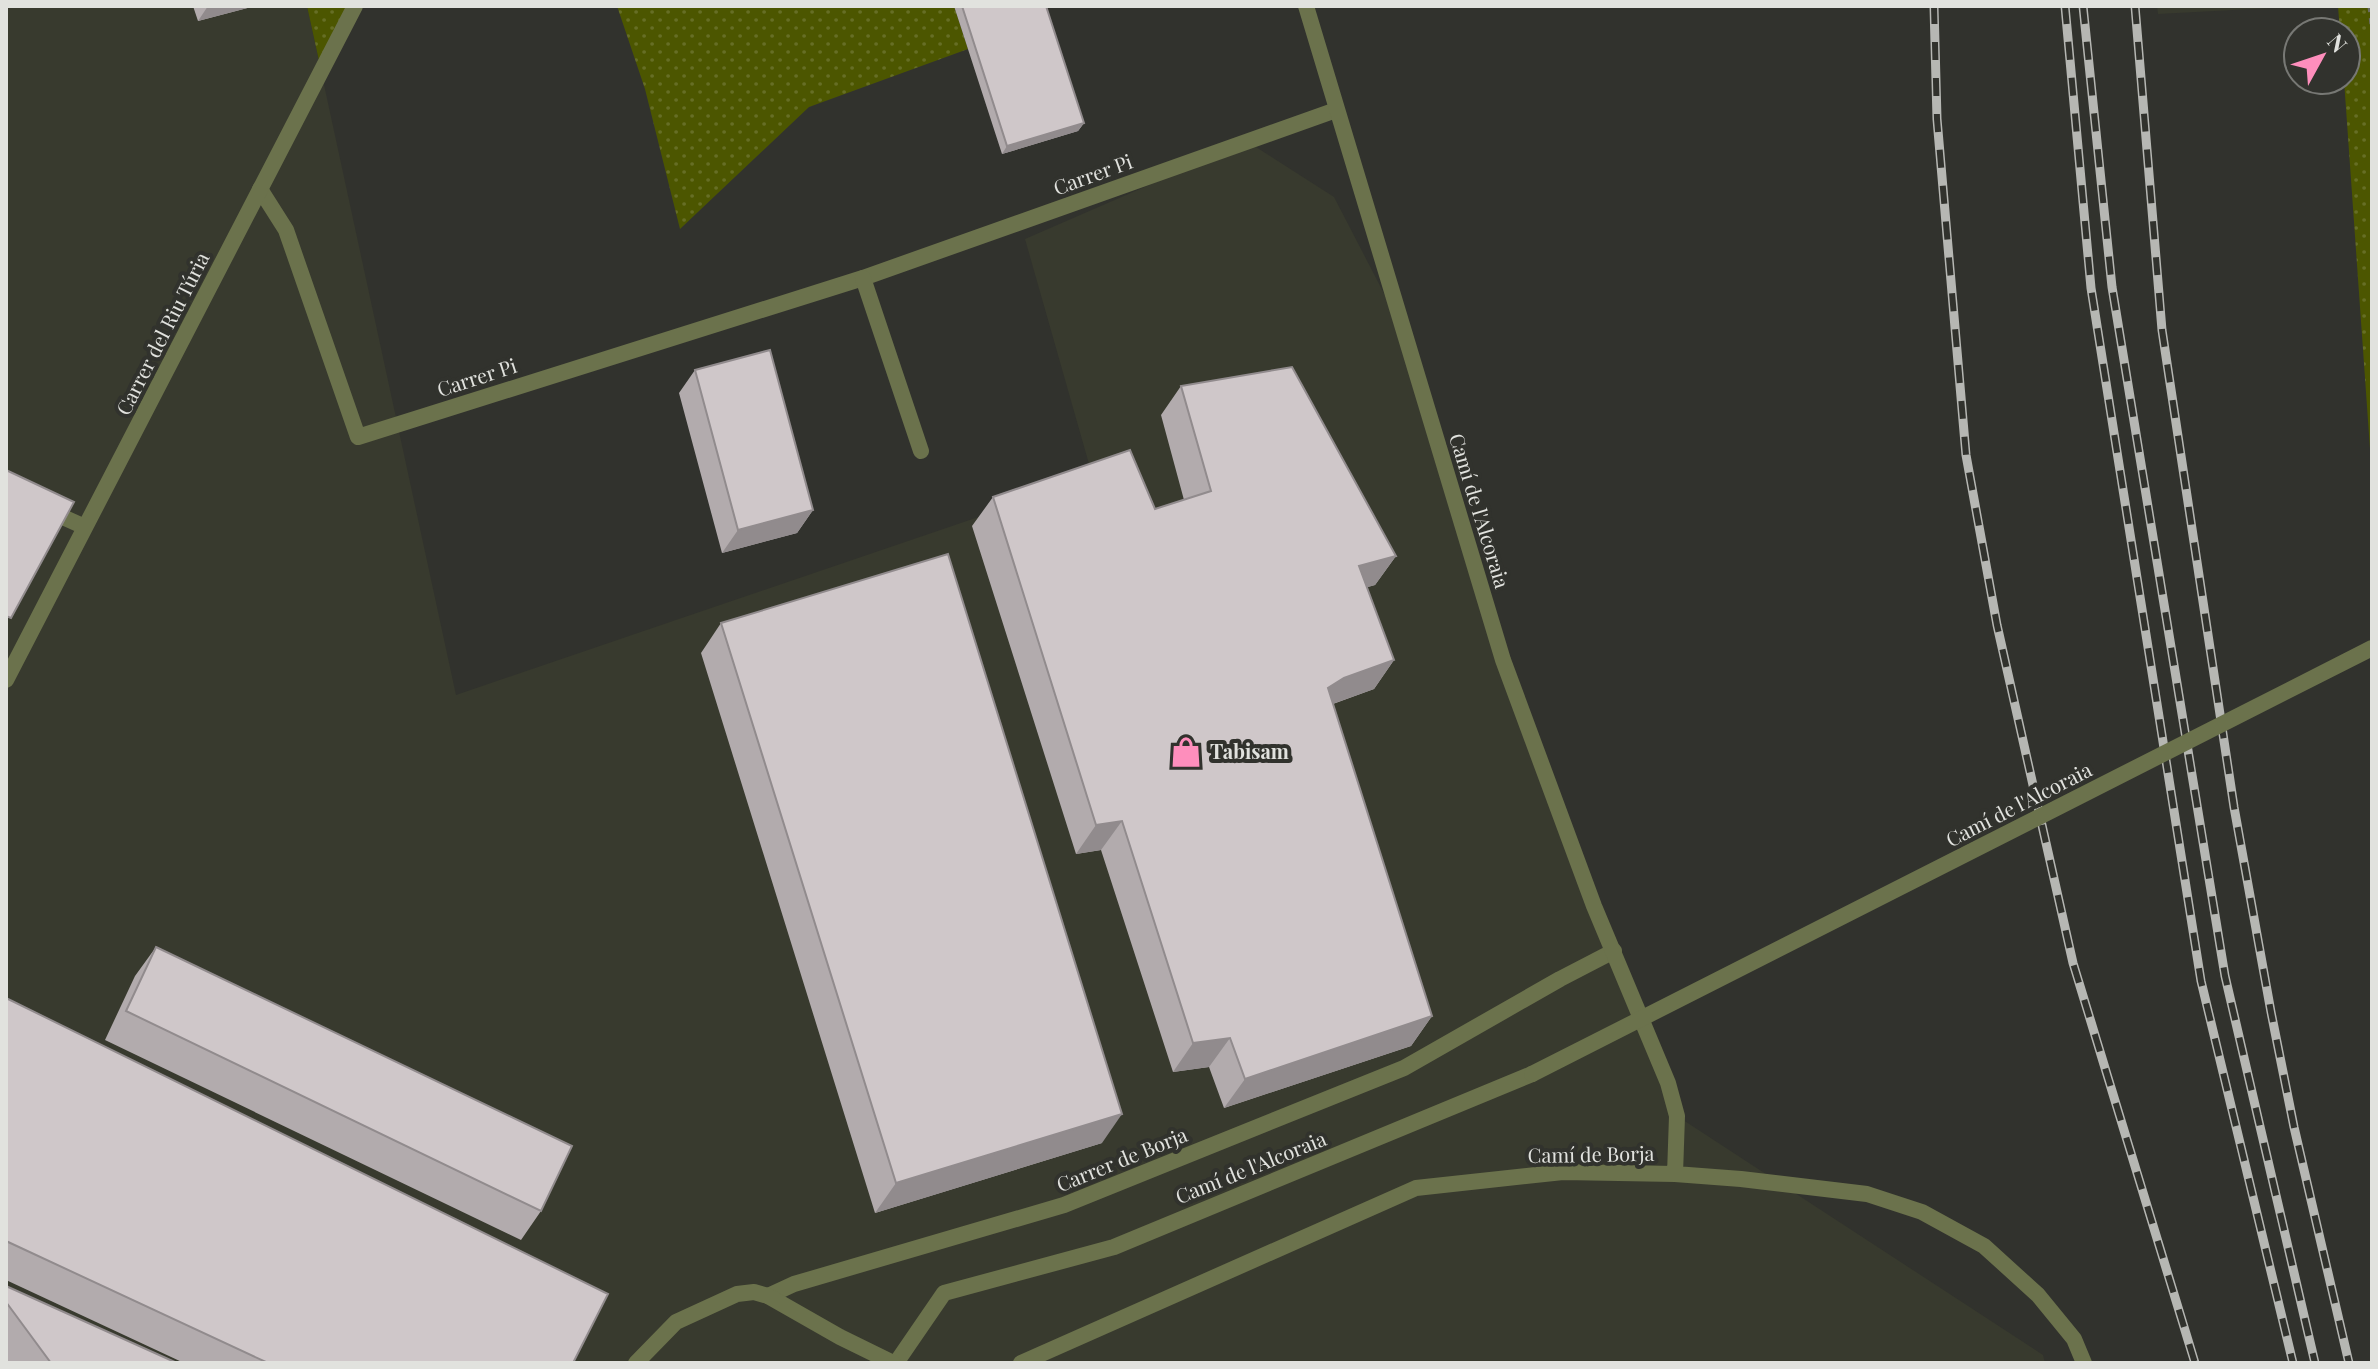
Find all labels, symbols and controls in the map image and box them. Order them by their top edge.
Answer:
north arrow [2282,16,2362,96]
text: N [2321,27,2355,58]
street label: Carrer Pi [1049,147,1136,200]
street label: Carrer del Riu Túria [109,247,214,419]
street label: Carrer Pi [433,351,520,402]
street label: Camí de l'Alcoraia [1444,430,1517,591]
shop icon: Tabisam [1169,735,1203,769]
place label: Tabisam [1210,737,1289,764]
street label: Camí de l'Alcoraia [1941,755,2096,852]
street label: Carrer de Borja [1052,1120,1191,1197]
street label: Camí de l'Alcoraia [1171,1124,1330,1209]
street label: Camí de Borja [1527,1139,1655,1168]

